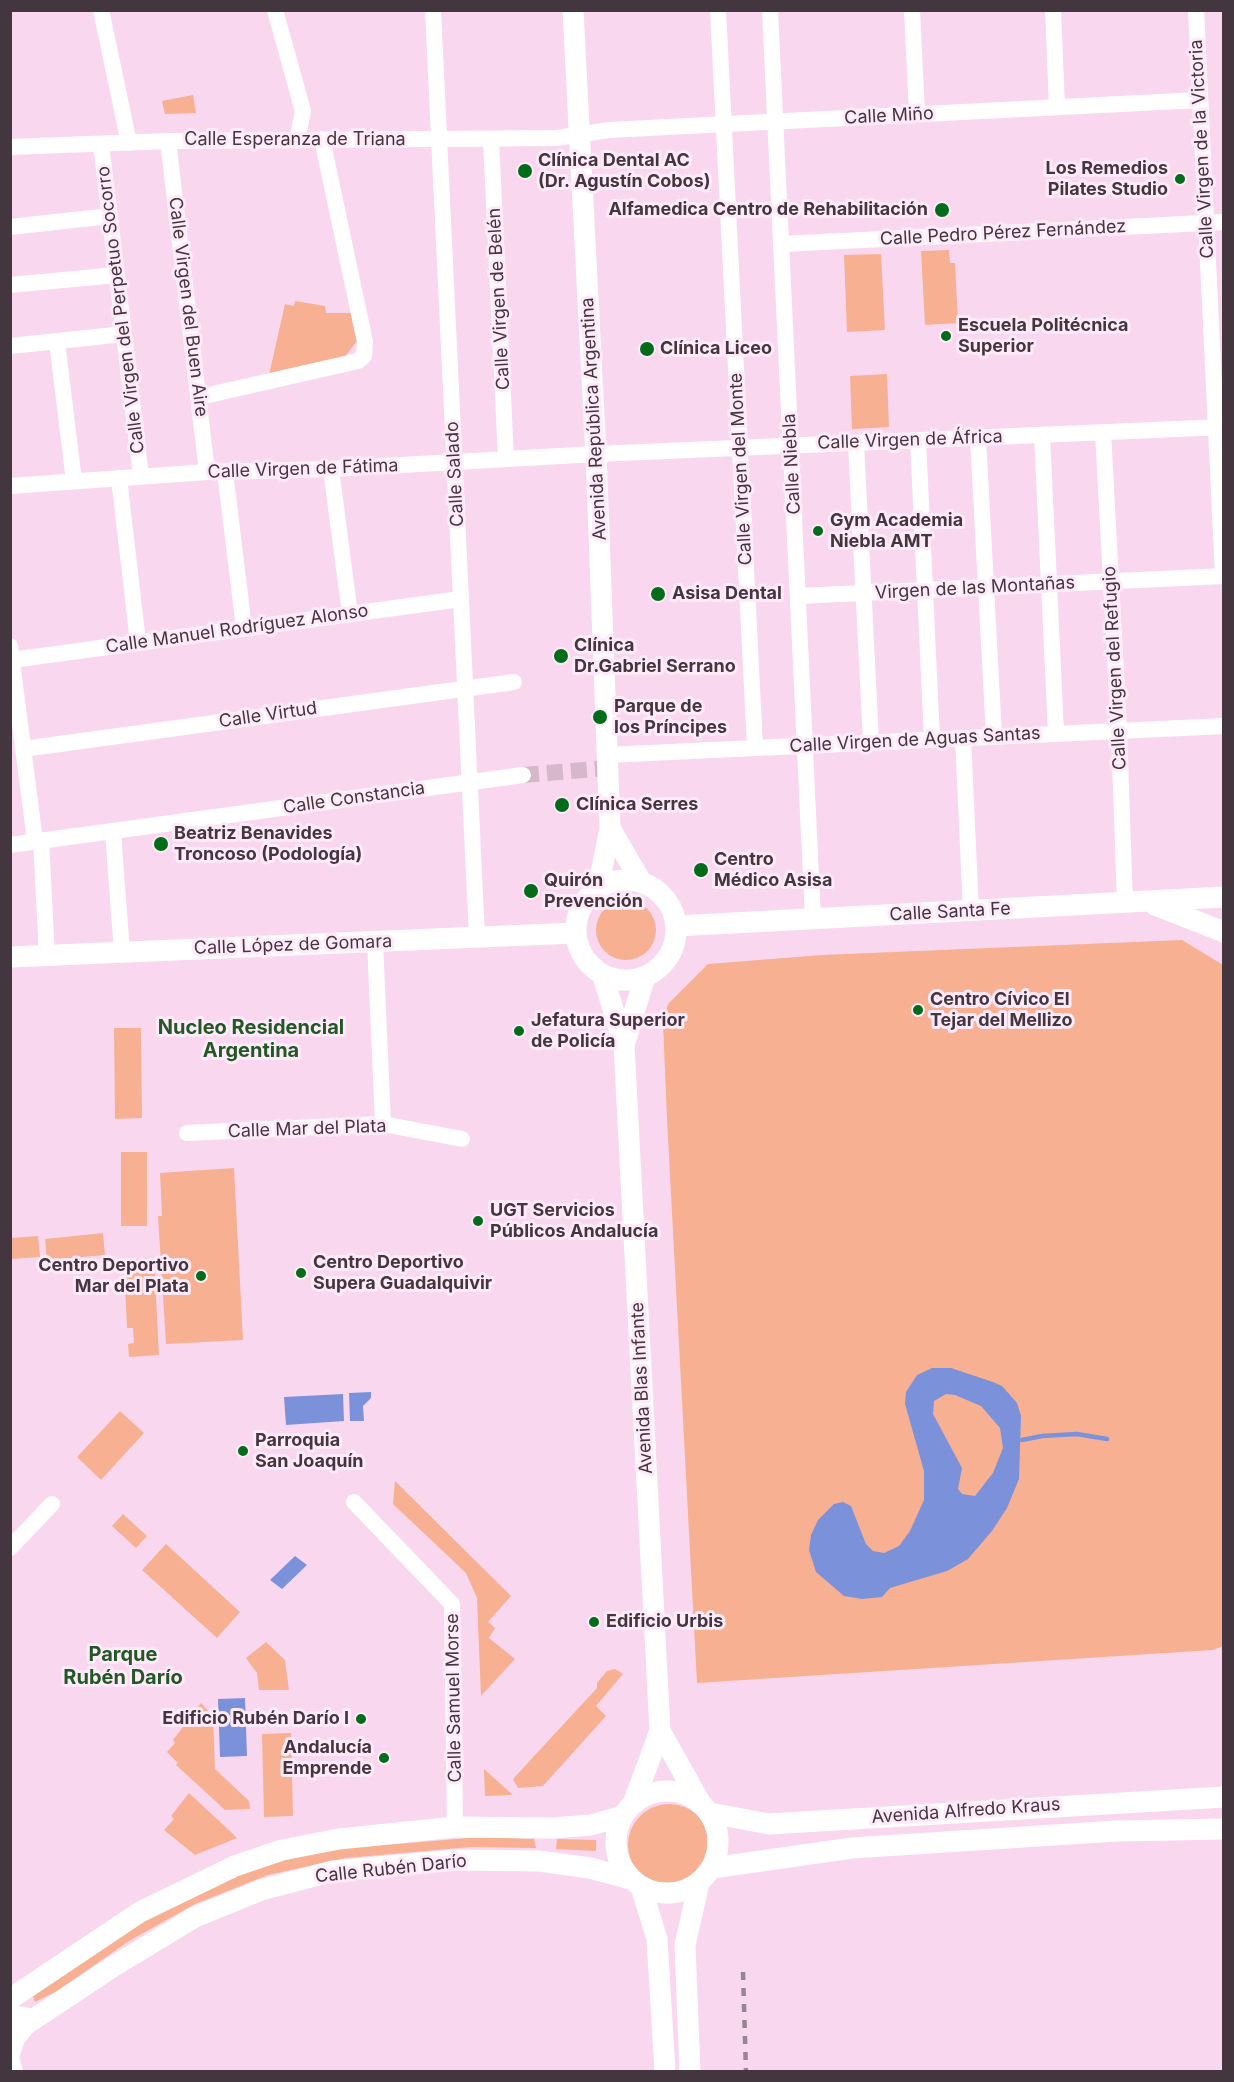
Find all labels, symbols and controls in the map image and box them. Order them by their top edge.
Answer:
street label: Calle Virgen de la Victoria [1185,39,1219,259]
street label: Calle Miño [844,103,934,129]
street label: Calle Esperanza de Triana [184,129,406,151]
place label: Clínica Dental AC (Dr. Agustín Cobos) [538,150,710,192]
place label: Los Remedios Pilates Studio [1046,158,1168,201]
marker: Clínica Dental AC (Dr. Agustín Cobos) [516,162,534,180]
street label: Calle Virgen del Perpetuo Socorro [93,165,149,455]
marker: Los Remedios Pilates Studio [1173,172,1187,186]
street label: Calle Virgen del Buen Aire [164,196,212,418]
place label: Alfamedica Centro de Rehabilitación [608,199,928,221]
marker: Alfamedica Centro de Rehabilitación [933,201,951,219]
street label: Calle Virgen de Belén [483,207,515,391]
street label: Calle Pedro Pérez Fernández [879,216,1127,250]
street label: Avenida República Argentina [577,297,611,541]
place label: Escuela Politécnica Superior [958,315,1128,358]
marker: Escuela Politécnica Superior [939,329,953,343]
place label: Clínica Liceo [660,338,772,360]
marker: Clínica Liceo [638,340,656,358]
street label: Calle Virgen del Monte [725,372,757,566]
street label: Calle Niebla [779,413,805,515]
street label: Calle Salado [441,421,469,527]
street label: Calle Virgen de África [817,426,1003,454]
street label: Calle Virgen de Fátima [207,455,399,483]
place label: Gym Academia Niebla AMT [830,510,963,552]
marker: Gym Academia Niebla AMT [811,524,825,538]
street label: Calle Virgen del Refugio [1099,565,1131,771]
street label: Virgen de las Montañas [875,572,1075,604]
place label: Asisa Dental [672,583,782,605]
marker: Asisa Dental [649,585,667,603]
street label: Calle Manuel Rodríguez Alonso [104,600,370,658]
place label: Clínica Dr.Gabriel Serrano [574,635,736,678]
marker: Clínica Dr.Gabriel Serrano [552,647,570,665]
place label: Parque de los Príncipes [614,696,727,738]
street label: Calle Virtud [218,697,318,733]
marker: Parque de los Príncipes [591,708,609,726]
street label: Calle Virgen de Aguas Santas [789,723,1041,757]
street label: Calle Constancia [282,777,426,819]
place label: Clínica Serres [576,794,698,816]
marker: Clínica Serres [553,796,571,814]
place label: Beatriz Benavides Troncoso (Podología) [174,823,362,866]
marker: Beatriz Benavides Troncoso (Podología) [152,835,170,853]
place label: Centro Médico Asisa [714,849,832,892]
marker: Centro Médico Asisa [692,861,710,879]
place label: Quirón Prevención [544,870,643,912]
marker: Quirón Prevención [522,882,540,900]
street label: Calle Santa Fe [889,898,1011,926]
street label: Calle López de Gomara [194,931,392,959]
place label: Centro Cívico El Tejar del Mellizo [930,989,1073,1032]
marker: Centro Cívico El Tejar del Mellizo [911,1003,925,1017]
place label: Jefatura Superior de Policía [531,1010,685,1052]
district label: Nucleo Residencial Argentina [158,1016,344,1063]
marker: Jefatura Superior de Policía [512,1024,526,1038]
street label: Calle Mar del Plata [227,1115,387,1143]
place label: UGT Servicios Públicos Andalucía [490,1200,658,1242]
marker: UGT Servicios Públicos Andalucía [471,1214,485,1228]
place label: Centro Deportivo Supera Guadalquivir [313,1252,492,1294]
place label: Centro Deportivo Mar del Plata [38,1255,189,1298]
marker: Centro Deportivo Supera Guadalquivir [294,1266,308,1280]
marker: Centro Deportivo Mar del Plata [194,1269,208,1283]
street label: Avenida Blas Infante [627,1301,657,1475]
place label: Parroquia San Joaquín [255,1430,364,1472]
marker: Parroquia San Joaquín [236,1444,250,1458]
place label: Edificio Urbis [606,1611,723,1633]
street label: Calle Samuel Morse [442,1613,466,1783]
marker: Edificio Urbis [587,1615,601,1629]
district label: Parque Rubén Darío [63,1643,183,1690]
place label: Edificio Rubén Darío I [162,1708,349,1730]
marker: Edificio Rubén Darío I [354,1712,368,1726]
place label: Andalucía Emprende [282,1737,372,1780]
marker: Andalucía Emprende [377,1751,391,1765]
street label: Avenida Alfredo Kraus [871,1794,1061,1828]
street label: Calle Rubén Darío [314,1850,468,1888]

